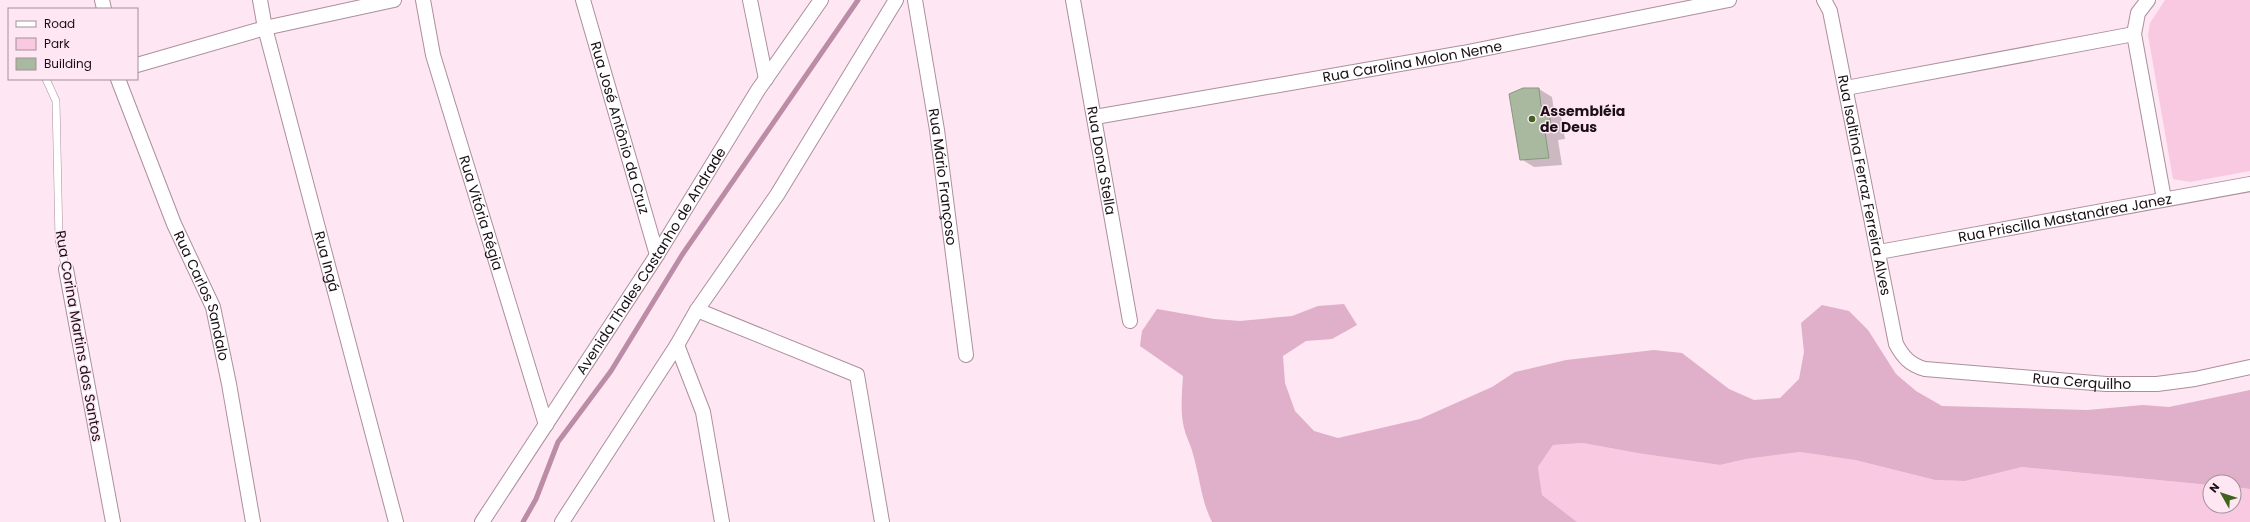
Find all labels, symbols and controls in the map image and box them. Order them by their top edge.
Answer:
legend [8,8,138,80]
text: Road [44,15,75,32]
text: Park [44,35,71,52]
street label: Rua Carolina Molon Neme [1321,35,1504,87]
street label: Rua José Antônio da Cruz [586,39,655,216]
text: Building [44,55,92,72]
street label: Rua Isaltina Ferraz Ferreira Alves [1833,73,1896,297]
place label: Assembléia de Deus [1540,101,1625,137]
street label: Rua Dona Stella [1082,105,1121,216]
street label: Rua Mário Françoso [923,107,962,247]
marker: Assembléia de Deus [1527,114,1537,124]
street label: Avenida Thales Castanho de Andrade [571,143,731,379]
street label: Rua Vitória Régia [454,153,508,273]
street label: Rua Priscilla Mastandrea Janez [1956,189,2173,247]
street label: Rua Carlos Sandalo [169,228,234,363]
street label: Rua Corina Martins dos Santos [51,229,107,443]
street label: Rua Ingá [309,229,345,294]
street label: Rua Cerquilho [2032,368,2131,394]
north arrow [2202,474,2242,514]
text: N [2205,479,2223,496]

